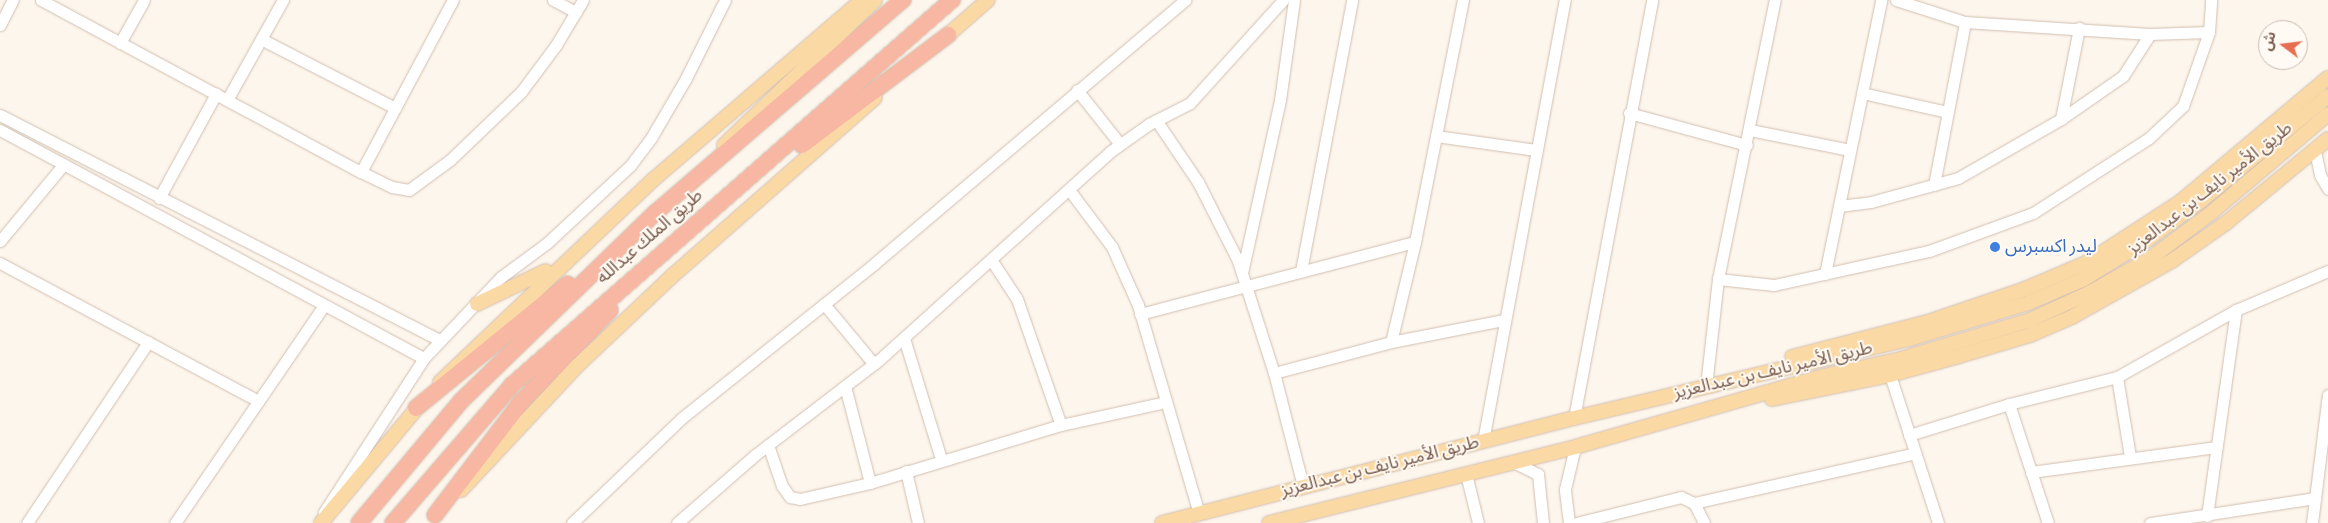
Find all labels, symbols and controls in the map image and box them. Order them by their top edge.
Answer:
north arrow [2258,20,2308,70]
text: ش [2258,30,2280,53]
street label: طريق الأمير نايف بن عبدالعزيز [2123,118,2297,260]
street label: طريق الملك عبدالله [592,185,708,289]
place label: ليدر اكسبرس [2005,236,2097,258]
marker: ليدر اكسبرس [1989,241,2001,253]
street label: طريق الأمير نايف بن عبدالعزيز [1671,338,1875,404]
street label: طريق الأمير نايف بن عبدالعزيز [1279,432,1481,502]

